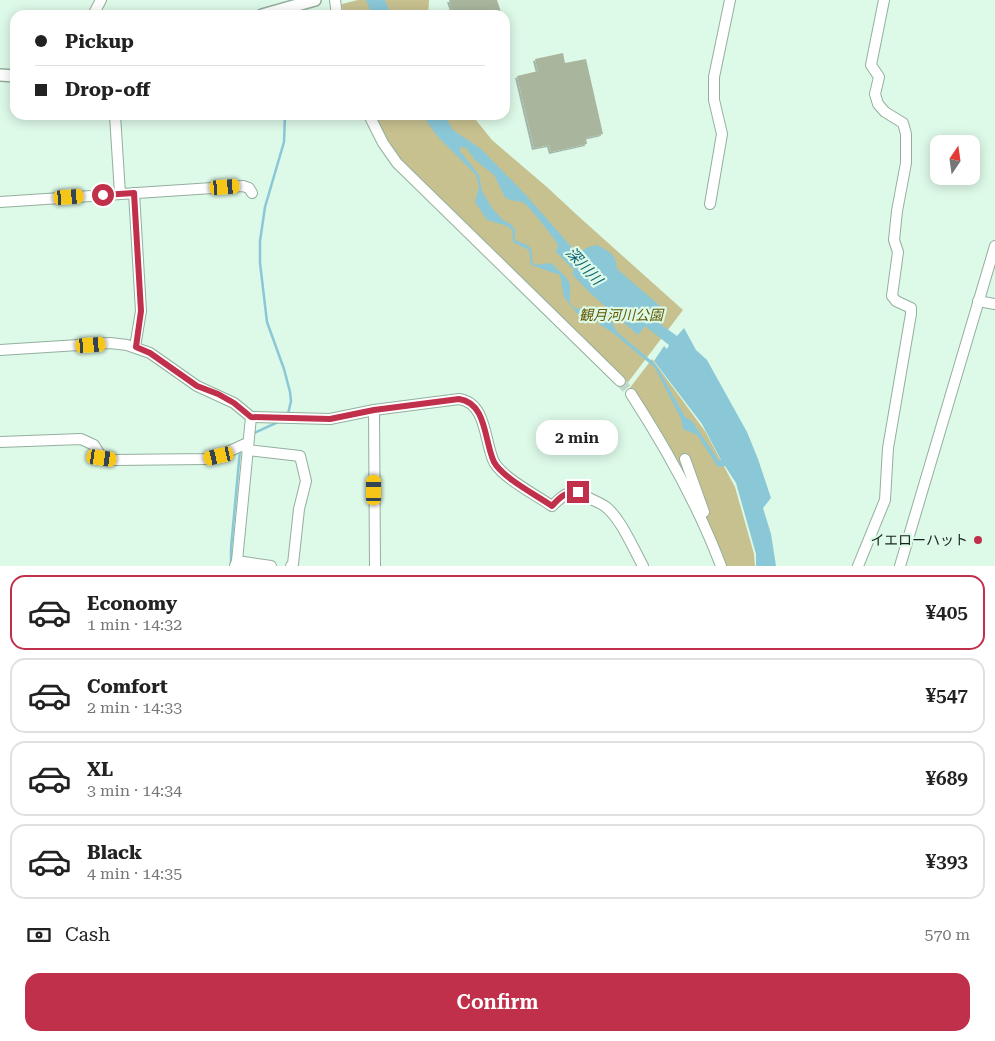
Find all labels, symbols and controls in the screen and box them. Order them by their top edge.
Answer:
text: Pickup [65,30,134,53]
text: Drop-off [65,78,150,101]
north arrow [930,135,980,185]
map controls [930,135,980,185]
car [209,178,240,196]
route start [92,184,114,206]
car [53,188,84,206]
water label: 深川川 [562,243,607,290]
park label: 観月河川公園 [579,307,665,323]
car [75,336,106,354]
callout: 2 min [537,420,619,454]
text: 2 min [555,428,599,447]
car [202,445,235,467]
car [86,448,117,468]
car [366,475,381,505]
route end [567,481,589,503]
place label: イエローハット [870,532,968,548]
marker: イエローハット [972,534,984,546]
icon: car [27,590,72,635]
text: Economy [87,592,177,615]
text: ¥405 [925,601,968,624]
text: 1 min · 14:32 [87,615,182,634]
icon: car [27,673,72,718]
text: Comfort [87,675,168,698]
text: ¥547 [925,684,968,707]
text: 2 min · 14:33 [87,698,182,717]
icon: car [27,756,72,801]
text: XL [87,758,113,781]
text: ¥689 [925,767,968,790]
text: 3 min · 14:34 [87,781,182,800]
icon: car [27,839,72,884]
text: Black [87,841,142,864]
text: ¥393 [925,850,968,873]
text: 4 min · 14:35 [87,864,182,883]
icon: cash [25,921,53,949]
text: Cash [65,923,110,946]
text: 570 m [924,925,970,944]
button: Confirm [25,973,970,1031]

